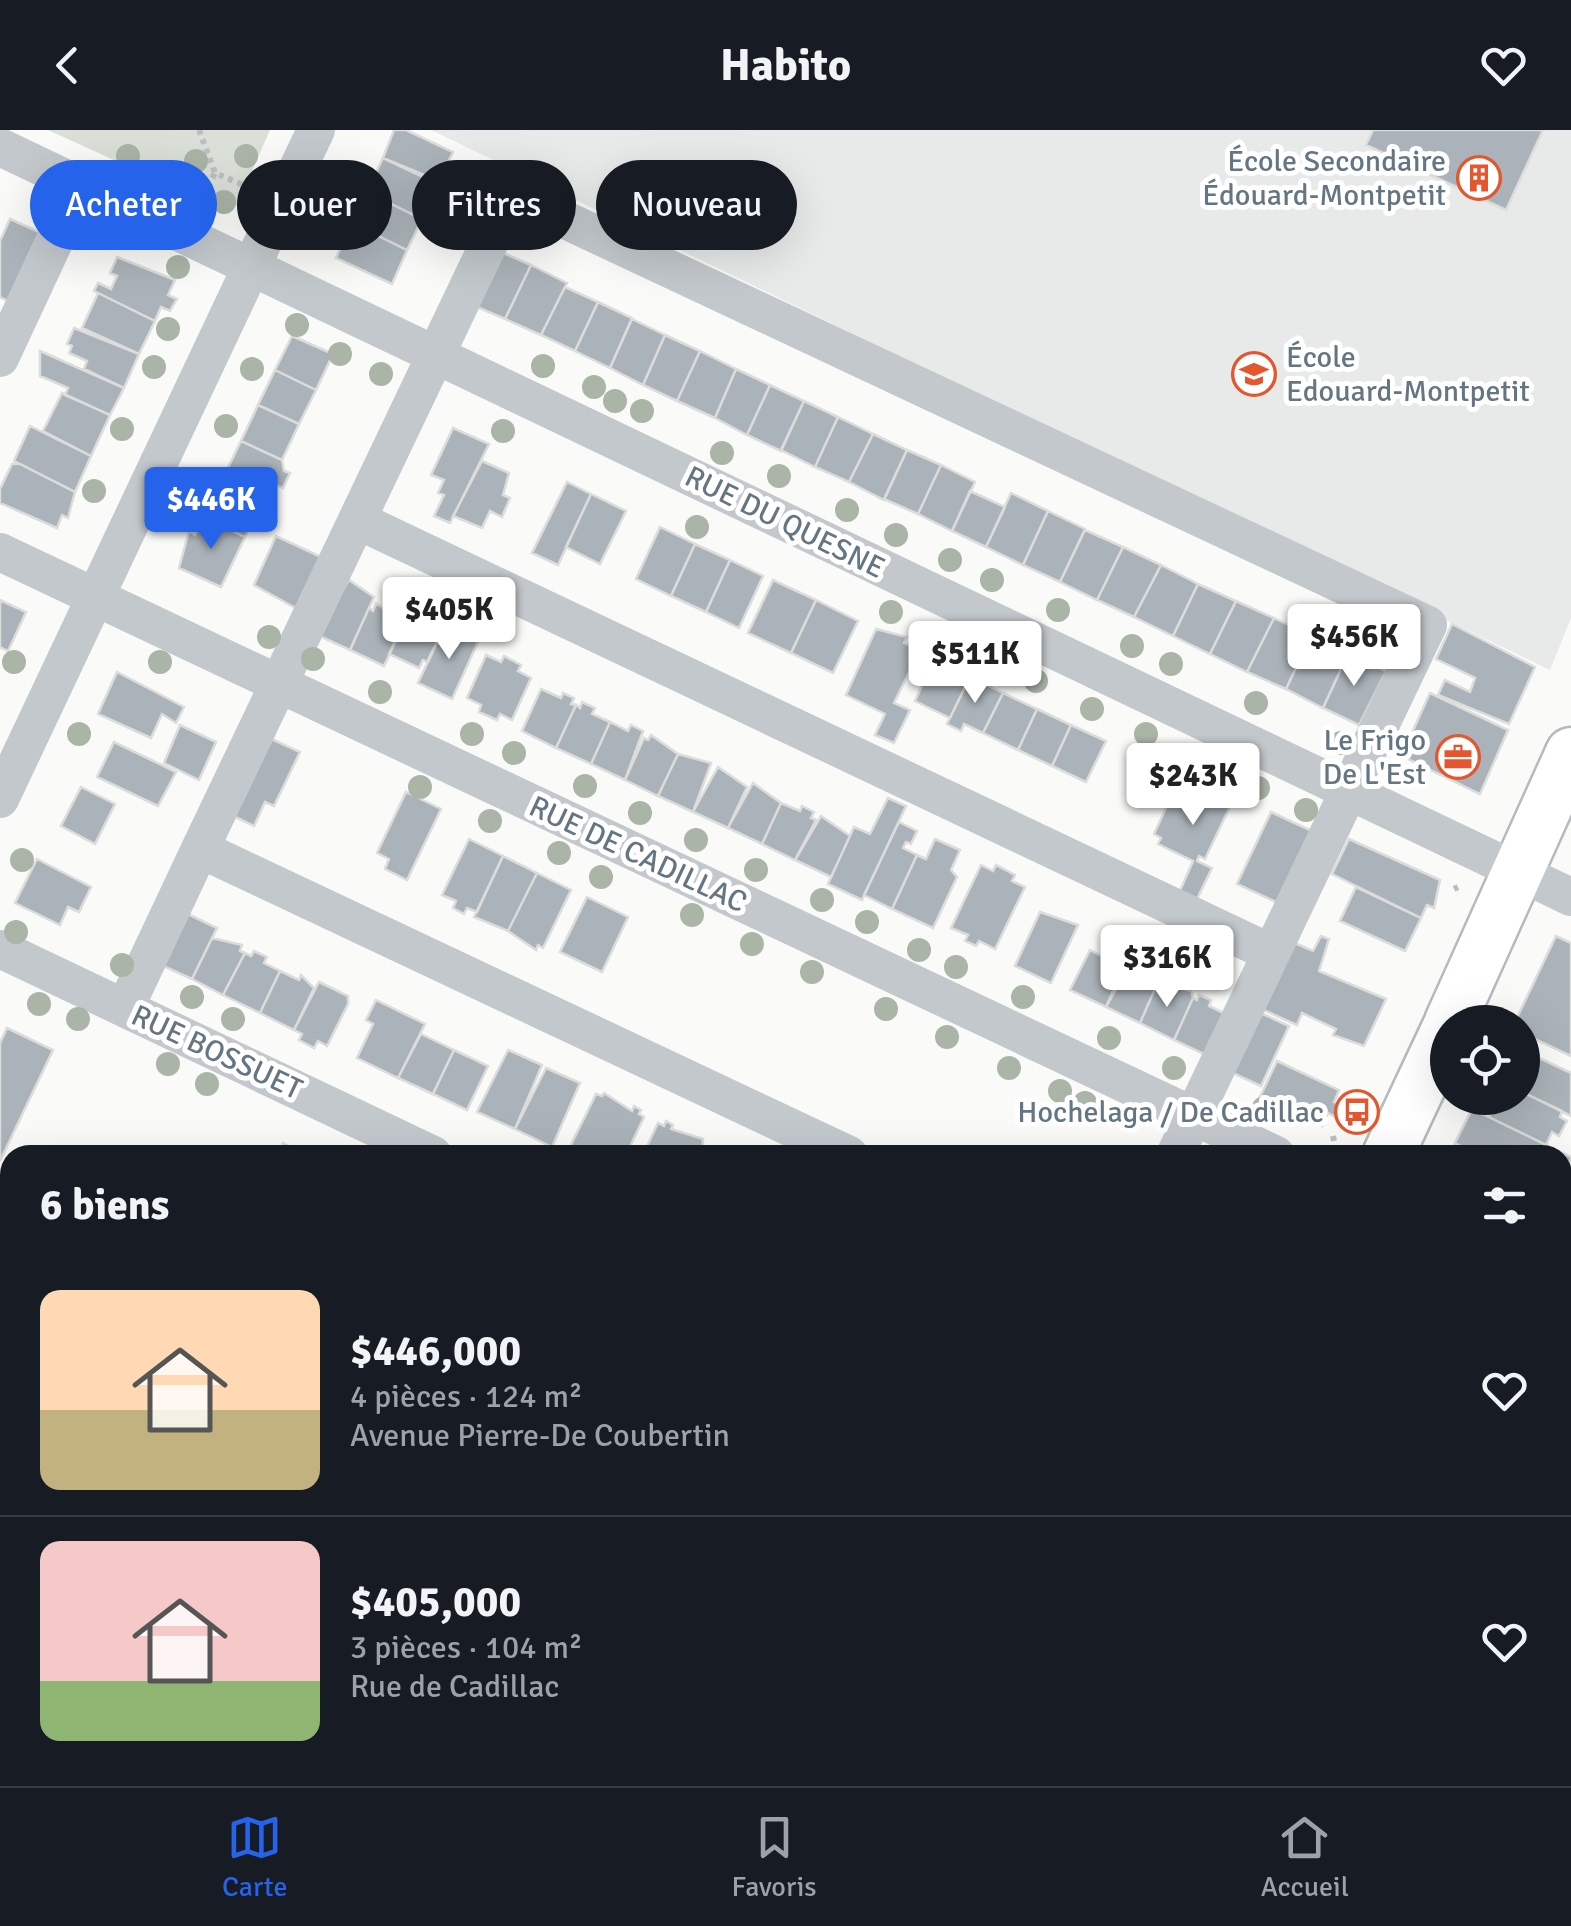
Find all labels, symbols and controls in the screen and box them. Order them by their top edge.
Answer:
icon: back [40,38,95,93]
text: Habito [720,38,851,93]
icon: heart [1476,38,1531,93]
place label: École Secondaire Édouard-Montpetit [1202,143,1446,214]
building icon: École Secondaire Édouard-Montpetit [1456,155,1502,201]
chip: Acheter [30,160,217,250]
chip: Louer [237,160,392,250]
chip: Filtres [412,160,576,250]
chip: Nouveau [596,160,797,250]
place label: École Edouard-Montpetit [1286,339,1530,410]
school or university icon: École Edouard-Montpetit [1231,351,1277,397]
street label: RUE DU QUESNE [679,458,891,587]
pin: $446K [141,467,281,552]
text: $446K [167,480,255,519]
pin: $405K [379,577,519,662]
text: $405K [405,590,493,629]
pin: $456K [1284,604,1424,689]
text: $456K [1310,617,1398,656]
pin: $511K [905,621,1045,706]
text: $511K [931,634,1019,673]
place label: Le Frigo De L'Est [1323,722,1426,793]
office icon: Le Frigo De L'Est [1435,734,1481,780]
pin: $243K [1123,743,1263,828]
text: $243K [1149,756,1237,795]
street label: RUE DE CADILLAC [523,788,752,921]
pin: $316K [1097,925,1237,1010]
text: $316K [1123,938,1211,977]
street label: RUE BOSSUET [126,997,308,1108]
map controls [1430,1005,1540,1115]
button: locate [1430,1005,1540,1115]
bus stop icon: Hochelaga / De Cadillac [1334,1089,1380,1135]
place label: Hochelaga / De Cadillac [1017,1094,1324,1131]
icon: filters [1477,1178,1532,1233]
text: 6 biens [40,1180,169,1231]
text: $446,000 [350,1326,521,1377]
icon: home [120,1330,240,1450]
icon: heart [1477,1363,1532,1418]
text: 4 pièces · 124 m² [350,1377,583,1416]
text: Avenue Pierre-De Coubertin [350,1416,730,1455]
text: $405,000 [350,1577,521,1628]
icon: home [120,1581,240,1701]
icon: heart [1477,1614,1532,1669]
text: 3 pièces · 104 m² [350,1628,583,1667]
text: Rue de Cadillac [350,1667,559,1706]
tab: Carte [222,1810,287,1904]
tab: Favoris [732,1810,817,1904]
tab: Accueil [1261,1810,1349,1904]

